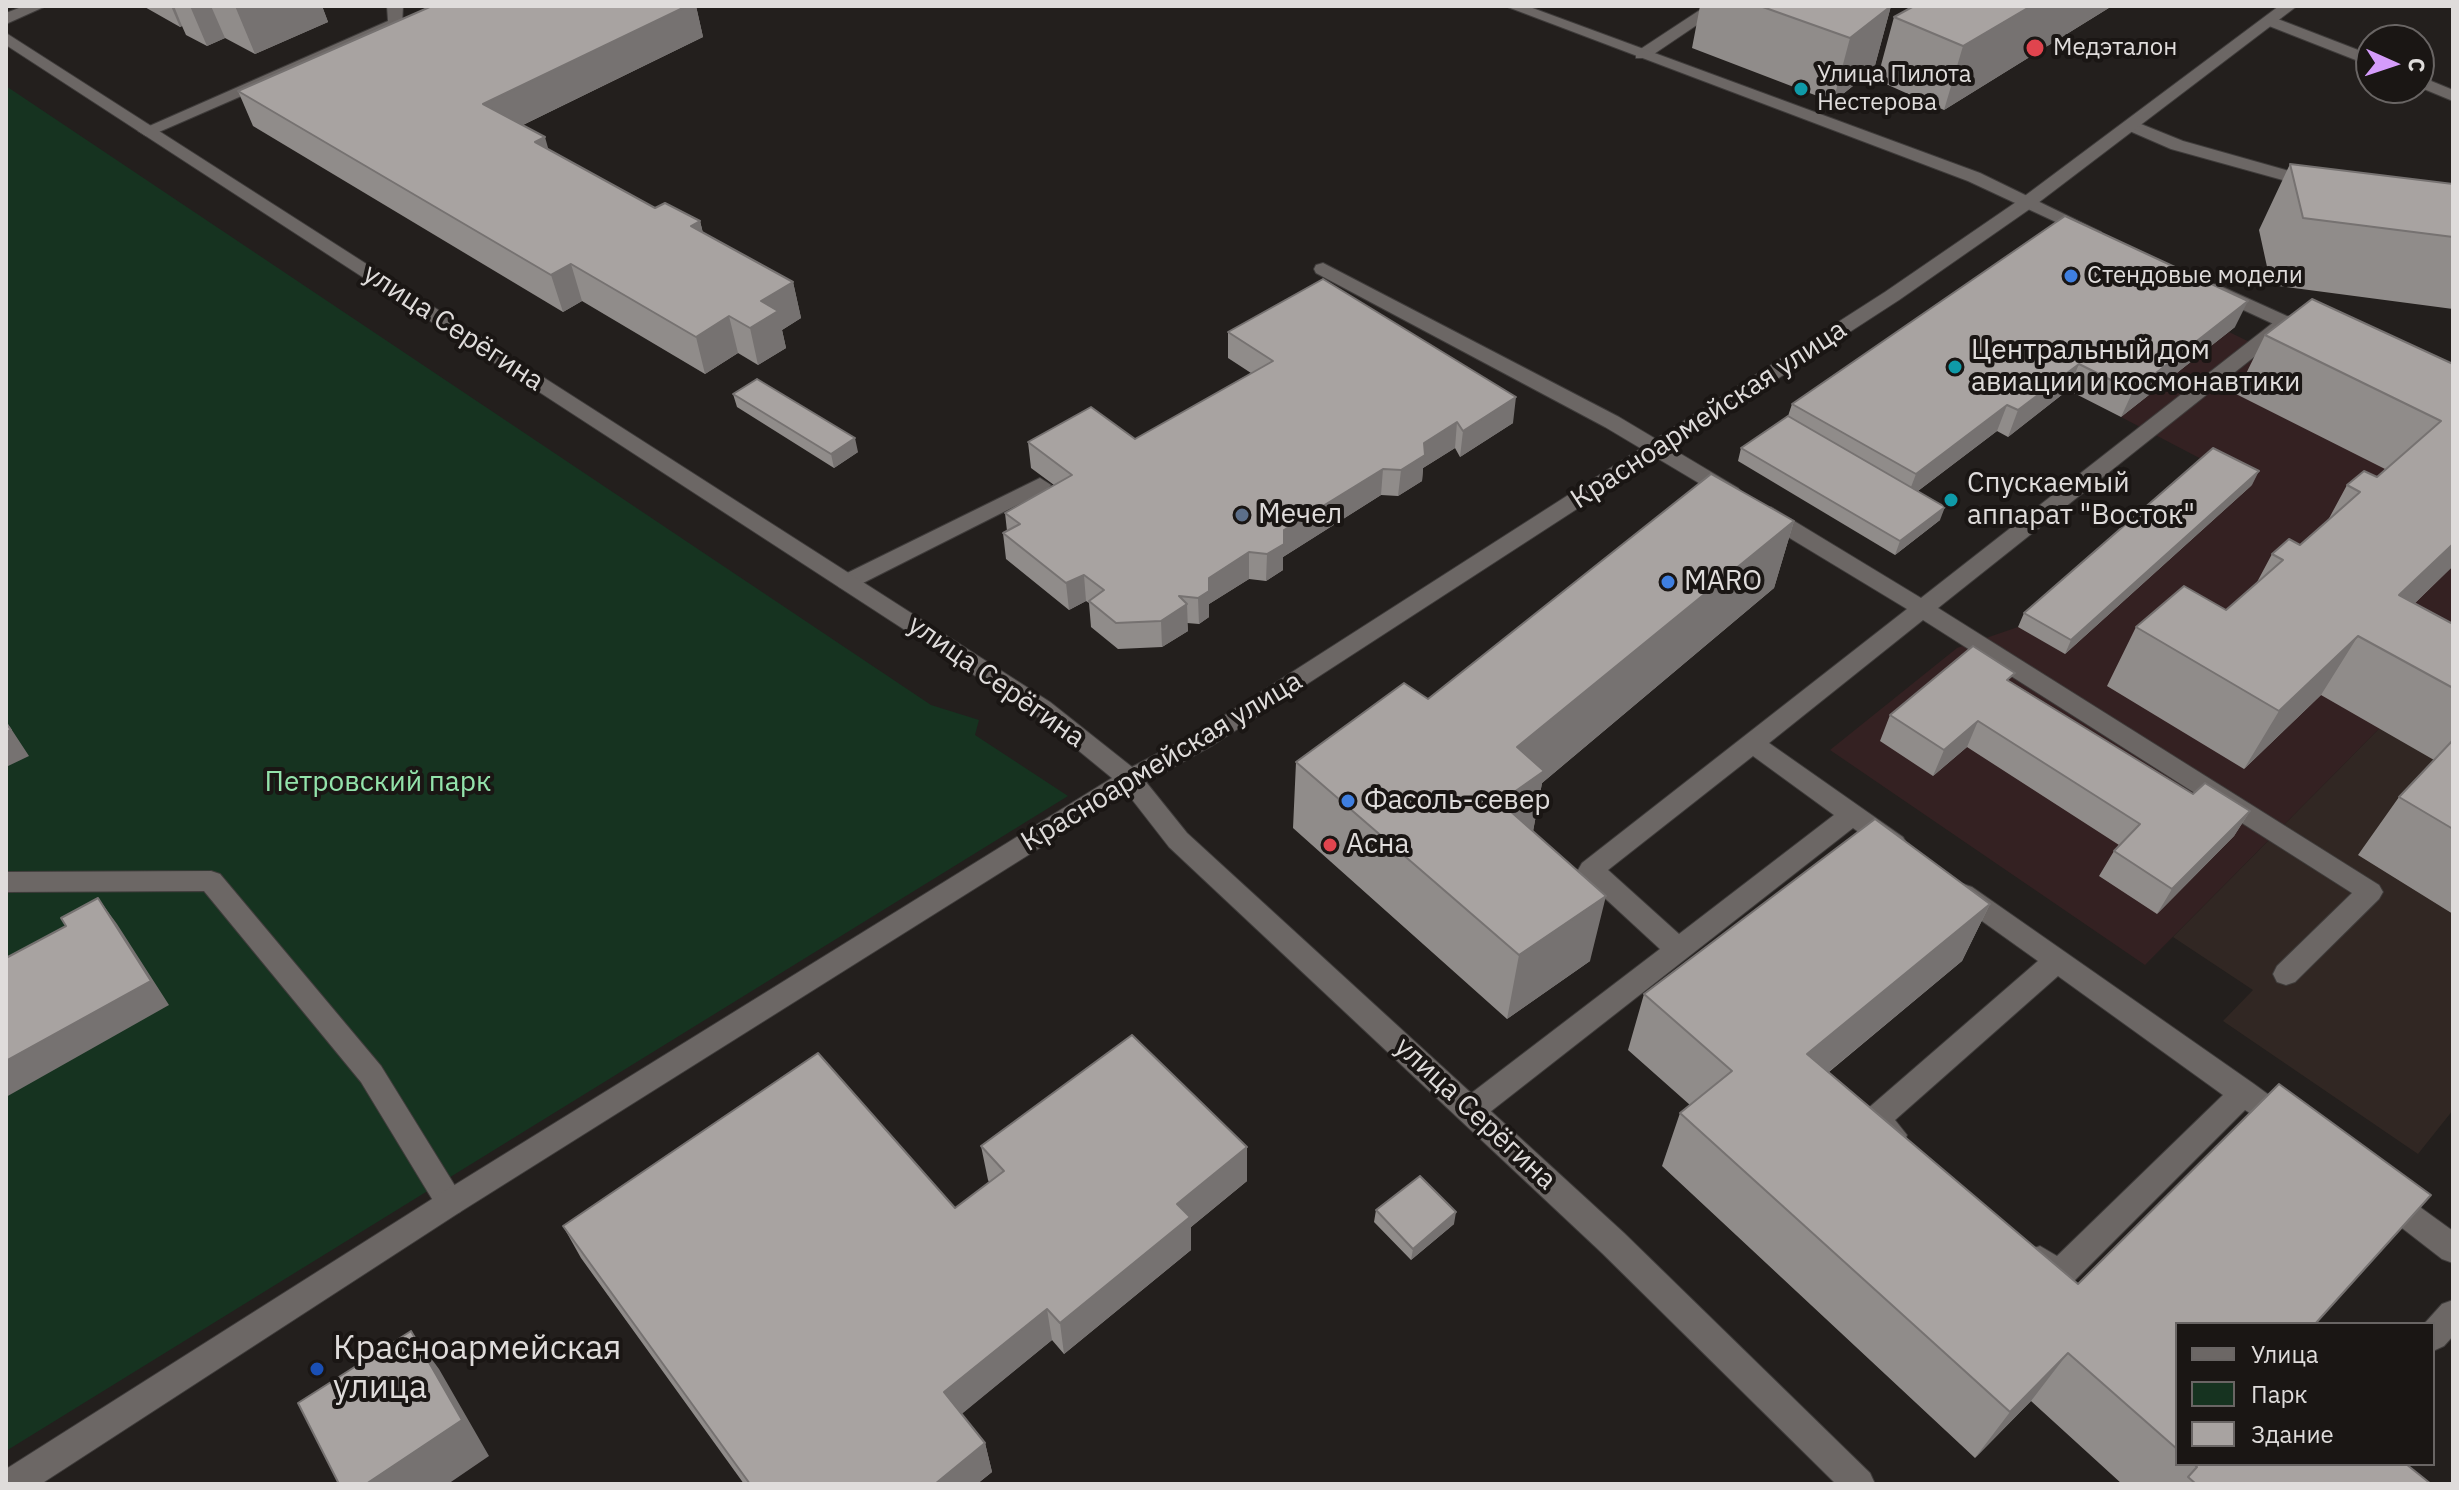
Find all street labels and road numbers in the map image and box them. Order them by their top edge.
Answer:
street label: улица Серёгина [356,257,550,399]
street label: Красноармейская улица [1565,313,1853,517]
street label: улица Серёгина [901,608,1091,756]
street label: Красноармейская улица [1015,665,1309,859]
street label: улица Серёгина [1387,1031,1563,1197]

